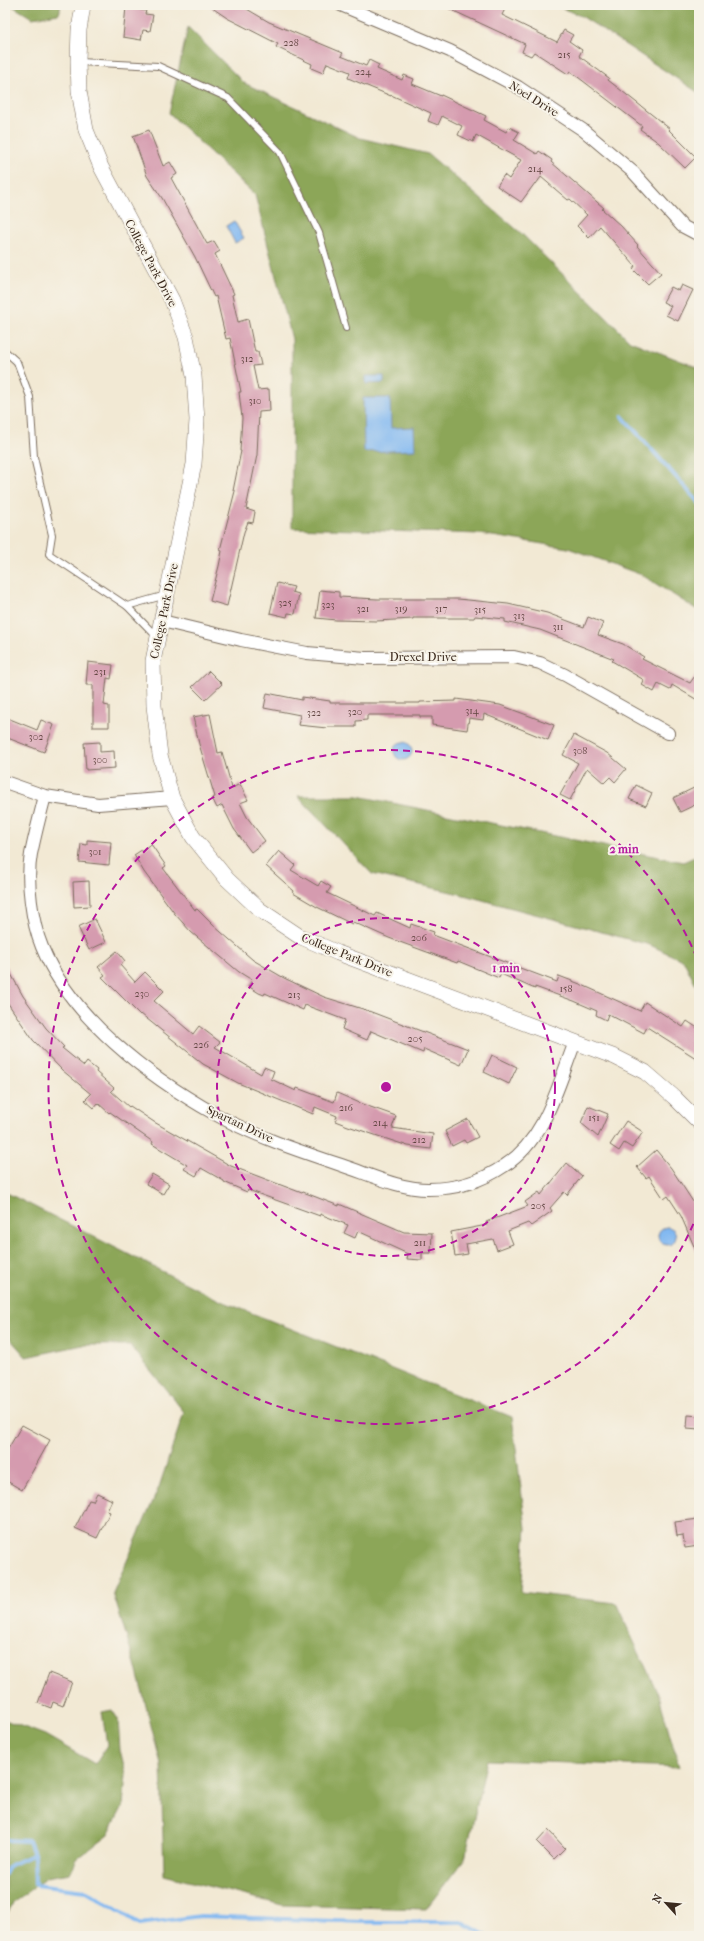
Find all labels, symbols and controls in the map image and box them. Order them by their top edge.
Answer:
house number: 228 [283,37,299,49]
house number: 215 [558,49,571,61]
house number: 224 [355,66,372,78]
street label: Noel Drive [507,78,562,120]
house number: 214 [528,163,543,175]
street label: College Park Drive [122,217,180,309]
house number: 312 [241,353,253,365]
house number: 310 [248,395,262,407]
street label: College Park Drive [147,562,181,660]
house number: 325 [278,597,292,609]
house number: 323 [321,599,335,611]
house number: 321 [357,603,369,615]
house number: 319 [395,603,407,615]
house number: 317 [435,603,447,615]
house number: 315 [474,604,486,616]
house number: 313 [513,610,525,622]
house number: 311 [552,621,564,633]
street label: Drexel Drive [389,650,457,664]
house number: 231 [94,666,106,678]
house number: 314 [465,705,480,717]
house number: 320 [348,706,362,718]
house number: 322 [307,707,321,719]
house number: 302 [29,731,43,743]
house number: 308 [573,745,587,757]
house number: 300 [92,754,108,766]
text: 2 min [609,842,640,856]
house number: 301 [88,846,102,858]
street label: College Park Drive [299,930,395,980]
house number: 206 [411,932,428,944]
text: 1 min [492,961,521,975]
house number: 158 [560,983,572,995]
house number: 230 [135,988,149,1000]
house number: 213 [288,989,300,1001]
house number: 205 [408,1033,422,1045]
house number: 226 [193,1039,209,1051]
centre of rings [379,1080,393,1094]
street label: Spartan Drive [204,1102,276,1146]
house number: 216 [339,1102,354,1114]
house number: 151 [588,1112,600,1124]
house number: 214 [373,1117,388,1129]
house number: 212 [412,1134,426,1146]
house number: 205 [531,1200,545,1212]
house number: 211 [414,1237,426,1249]
north arrow [646,1883,686,1923]
text: N [650,1891,666,1905]

